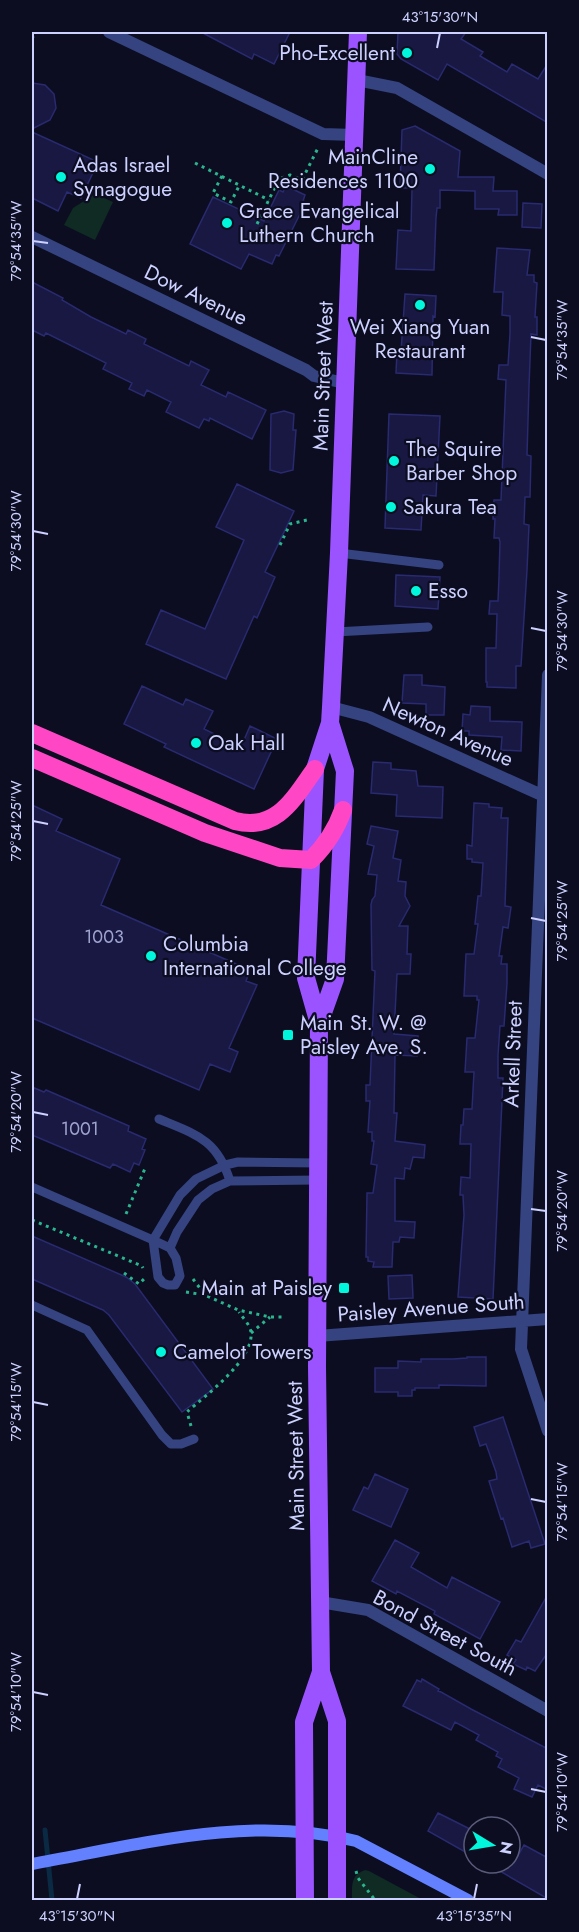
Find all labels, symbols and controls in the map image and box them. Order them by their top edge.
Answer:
text: 43°15'30"N [402,6,478,28]
place label: Pho-Excellent [279,38,395,68]
marker: Pho-Excellent [400,46,414,60]
place label: MainCline Residences 1100 [268,142,418,196]
place label: Adas Israel Synagogue [73,150,172,204]
marker: MainCline Residences 1100 [423,162,437,176]
marker: Adas Israel Synagogue [54,170,68,184]
place label: Grace Evangelical Luthern Church [239,196,400,250]
text: 79°54'35"W [5,201,27,281]
marker: Grace Evangelical Luthern Church [220,216,234,230]
street label: Dow Avenue [139,257,253,333]
marker: Wei Xiang Yuan Restaurant [413,298,427,312]
text: 79°54'35"W [551,300,573,380]
street label: Main Street West [305,301,341,451]
place label: Wei Xiang Yuan Restaurant [350,312,490,366]
place label: The Squire Barber Shop [406,434,517,488]
marker: The Squire Barber Shop [387,454,401,468]
text: 79°54'30"W [5,490,27,572]
place label: Sakura Tea [403,492,497,522]
marker: Sakura Tea [384,500,398,514]
place label: Esso [428,576,468,606]
marker: Esso [409,584,423,598]
text: 79°54'30"W [551,590,573,672]
street label: Newton Avenue [378,690,518,774]
place label: Oak Hall [208,728,285,758]
marker: Oak Hall [189,736,203,750]
text: 79°54'25"W [5,780,27,862]
text: 79°54'25"W [551,880,573,962]
house number: 1003 [84,924,124,950]
place label: Columbia International College [163,929,347,983]
marker: Columbia International College [144,949,158,963]
street label: Arkell Street [496,1000,530,1108]
place label: Main St. W. @ Paisley Ave. S. [300,1008,428,1062]
marker: Main St. W. @ Paisley Ave. S. [281,1028,295,1042]
text: 79°54'20"W [5,1071,27,1153]
house number: 1001 [61,1116,99,1142]
text: 79°54'20"W [551,1170,573,1252]
place label: Main at Paisley [201,1273,333,1303]
marker: Main at Paisley [337,1281,351,1295]
street label: Paisley Avenue South [336,1286,526,1330]
place label: Camelot Towers [173,1337,312,1367]
marker: Camelot Towers [154,1345,168,1359]
text: 79°54'15"W [5,1362,27,1442]
street label: Main Street West [280,1381,312,1531]
text: 79°54'15"W [551,1462,573,1542]
street label: Bond Street South [368,1582,522,1684]
text: 79°54'10"W [5,1652,27,1732]
text: 79°54'10"W [551,1752,573,1832]
north arrow [462,1815,522,1875]
text: N [494,1839,519,1856]
text: 43°15'30"N [39,1905,115,1927]
text: 43°15'35"N [436,1905,512,1927]

